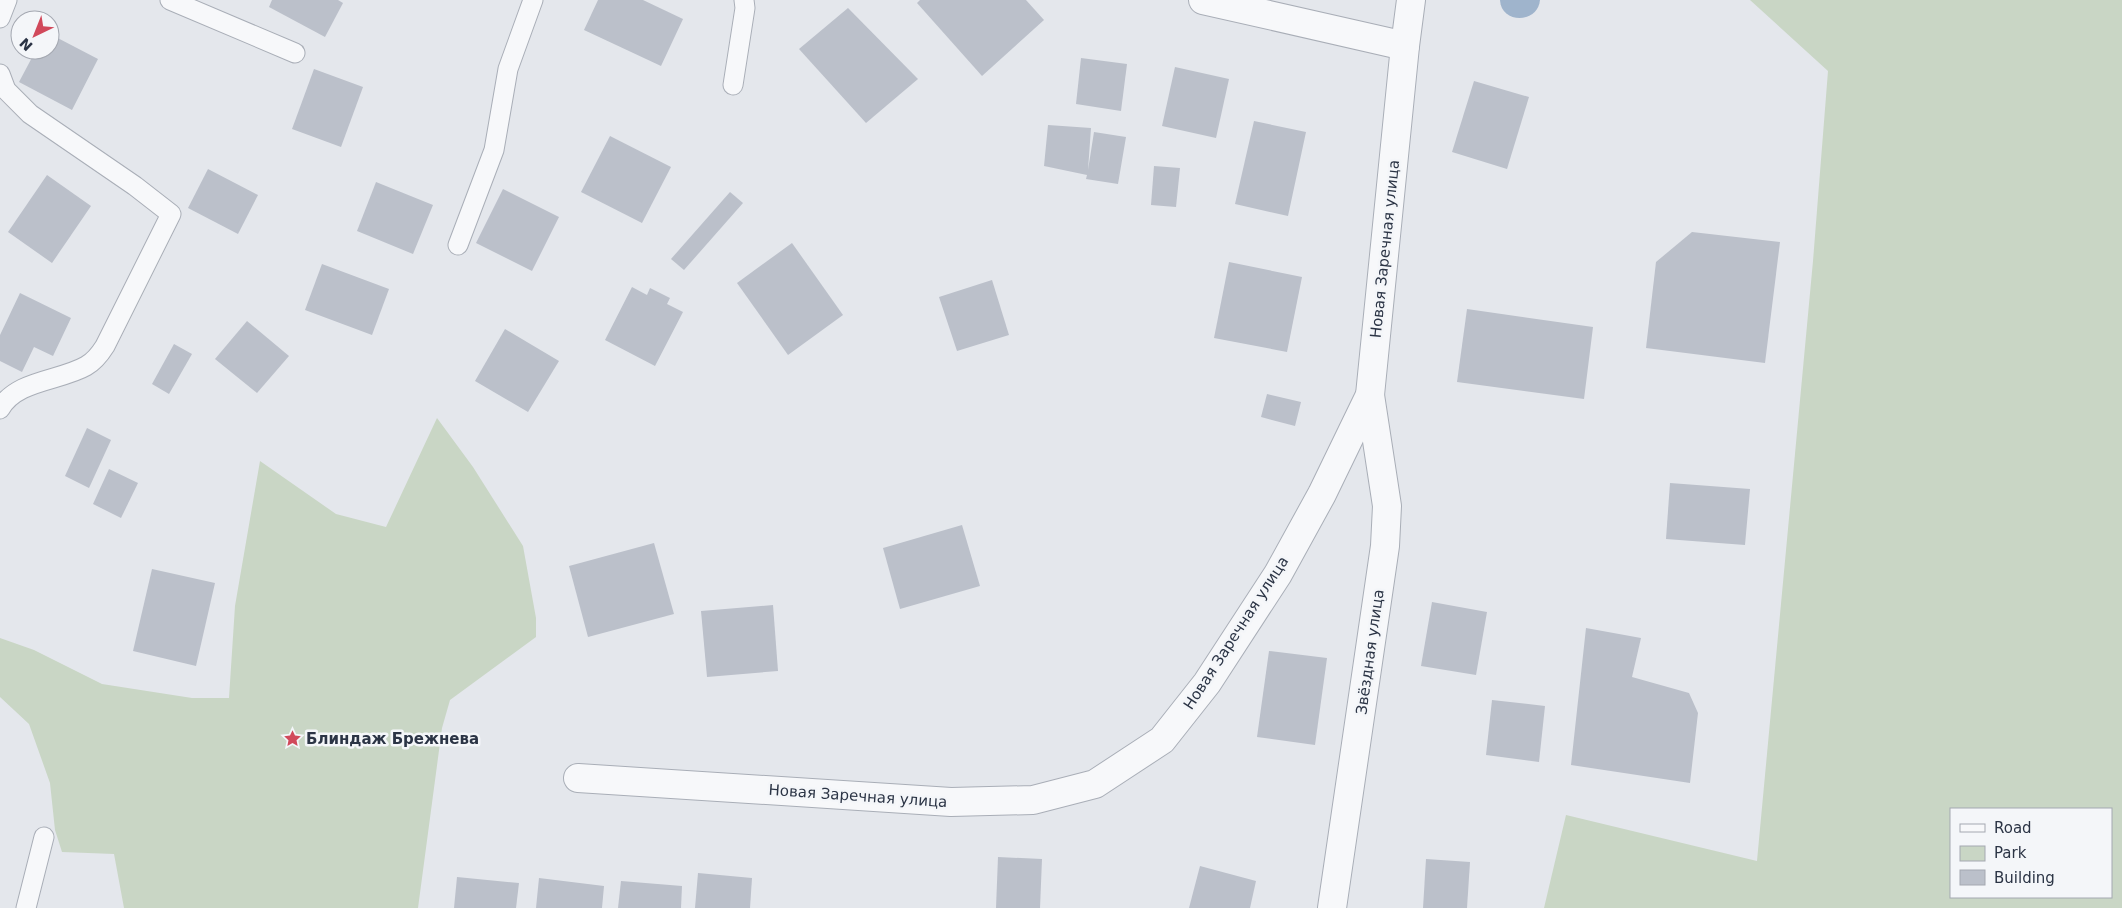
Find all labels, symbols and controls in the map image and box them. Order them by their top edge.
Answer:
north arrow [10,10,60,60]
text: N [16,35,36,54]
street label: Новая Заречная улица [1367,159,1403,339]
street label: Новая Заречная улица [1180,553,1292,713]
street label: Звёздная улица [1352,588,1388,716]
place icon: Блиндаж Брежнева [282,729,302,749]
place label: Блиндаж Брежнева [306,730,479,748]
street label: Новая Заречная улица [768,781,948,811]
legend [1950,808,2112,898]
text: Road [1994,819,2032,837]
text: Park [1994,844,2027,862]
text: Building [1994,869,2055,887]

